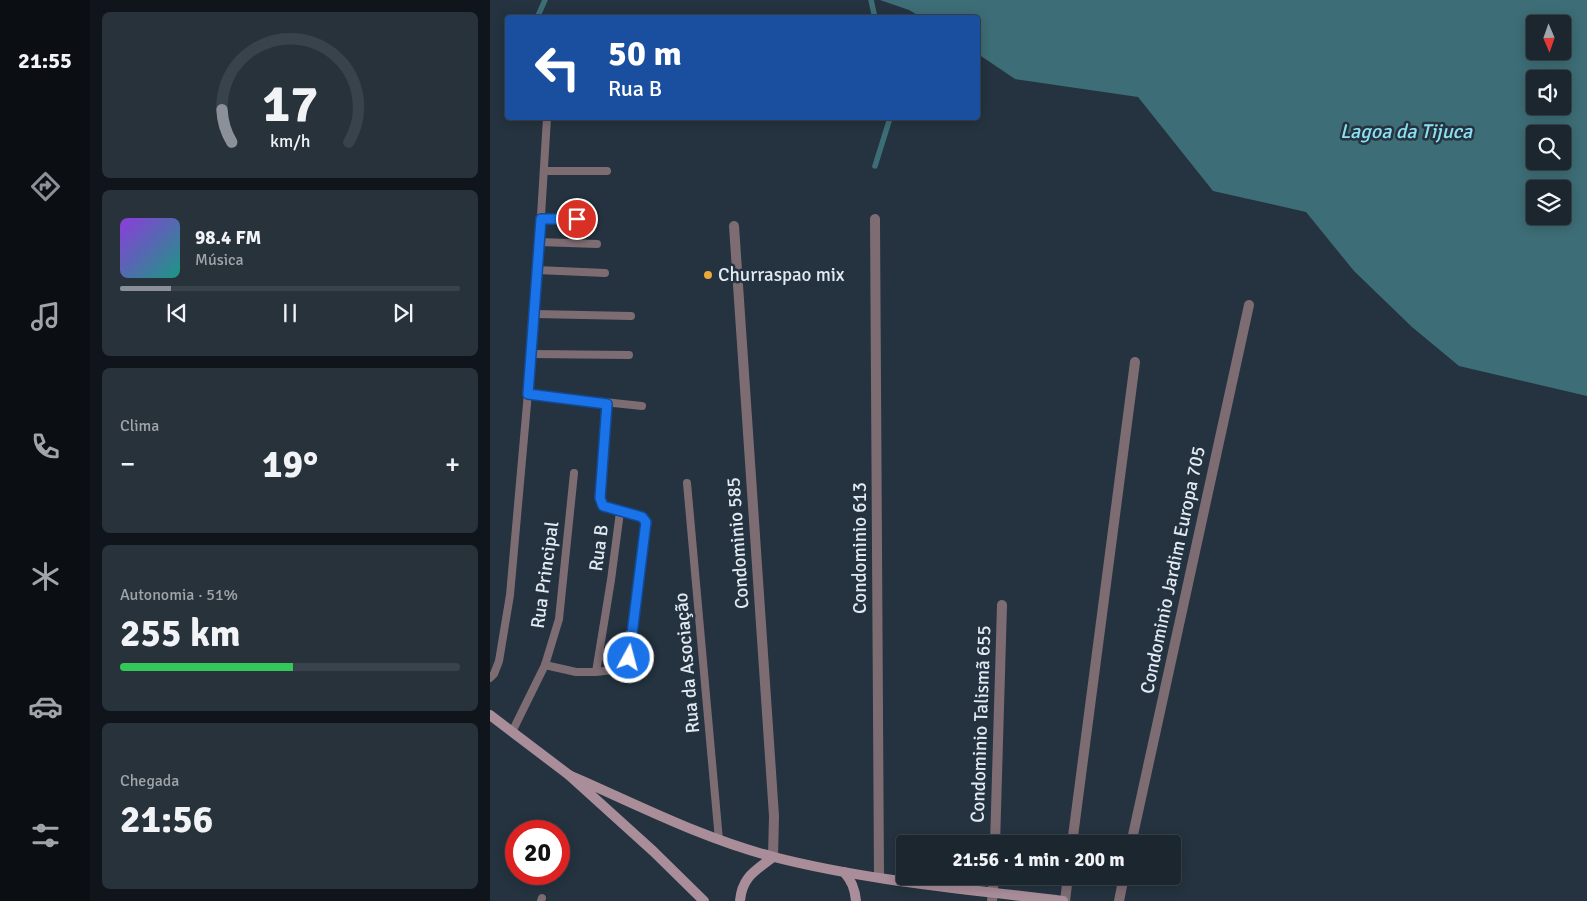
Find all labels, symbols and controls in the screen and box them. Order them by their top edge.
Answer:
north arrow [1526,15,1571,60]
map controls [1526,15,1571,225]
text: 50 m [608,32,682,75]
icon: left [525,35,590,100]
text: 21:55 [18,47,72,74]
button: sound [1526,70,1571,115]
text: 17 [262,72,318,136]
text: Rua B [608,75,662,102]
water label: Lagoa da Tijuca [1340,119,1473,144]
button: search [1526,125,1571,170]
text: km/h [270,130,310,152]
icon: directions [28,169,63,204]
button: layers [1526,180,1571,225]
pin [556,198,598,240]
icon: arrive [563,205,591,233]
text: 98.4 FM [195,226,261,250]
text: Música [195,250,244,270]
place label: Churraspao mix [718,263,845,287]
marker: Churraspao mix [702,269,714,281]
icon: music [28,299,63,334]
icon: previous [163,299,191,327]
icon: pause [276,299,304,327]
icon: next [389,299,417,327]
text: Clima [120,416,159,436]
icon: phone [28,429,63,464]
text: 19° [262,441,318,488]
street label: Condominio Jardim Europa 705 [1135,444,1211,696]
text: − [120,447,135,481]
text: + [445,447,460,481]
street label: Condominio 585 [721,476,755,610]
street label: Condominio 613 [848,482,872,614]
street label: Rua Principal [526,520,564,630]
street label: Rua B [584,523,614,573]
icon: climate [28,559,63,594]
text: Autonomia · 51% [120,585,238,605]
street label: Rua da Asociação [669,592,705,734]
text: 255 km [120,610,241,657]
street label: Condominio Talismã 655 [966,625,996,823]
position arrow [602,631,654,683]
icon: car [28,689,63,724]
text: Chegada [120,771,179,791]
text: 21:56 [120,796,213,843]
icon: filters [28,818,63,853]
speed limit sign: 20 [505,820,570,885]
text: 21:56 · 1 min · 200 m [952,848,1125,872]

